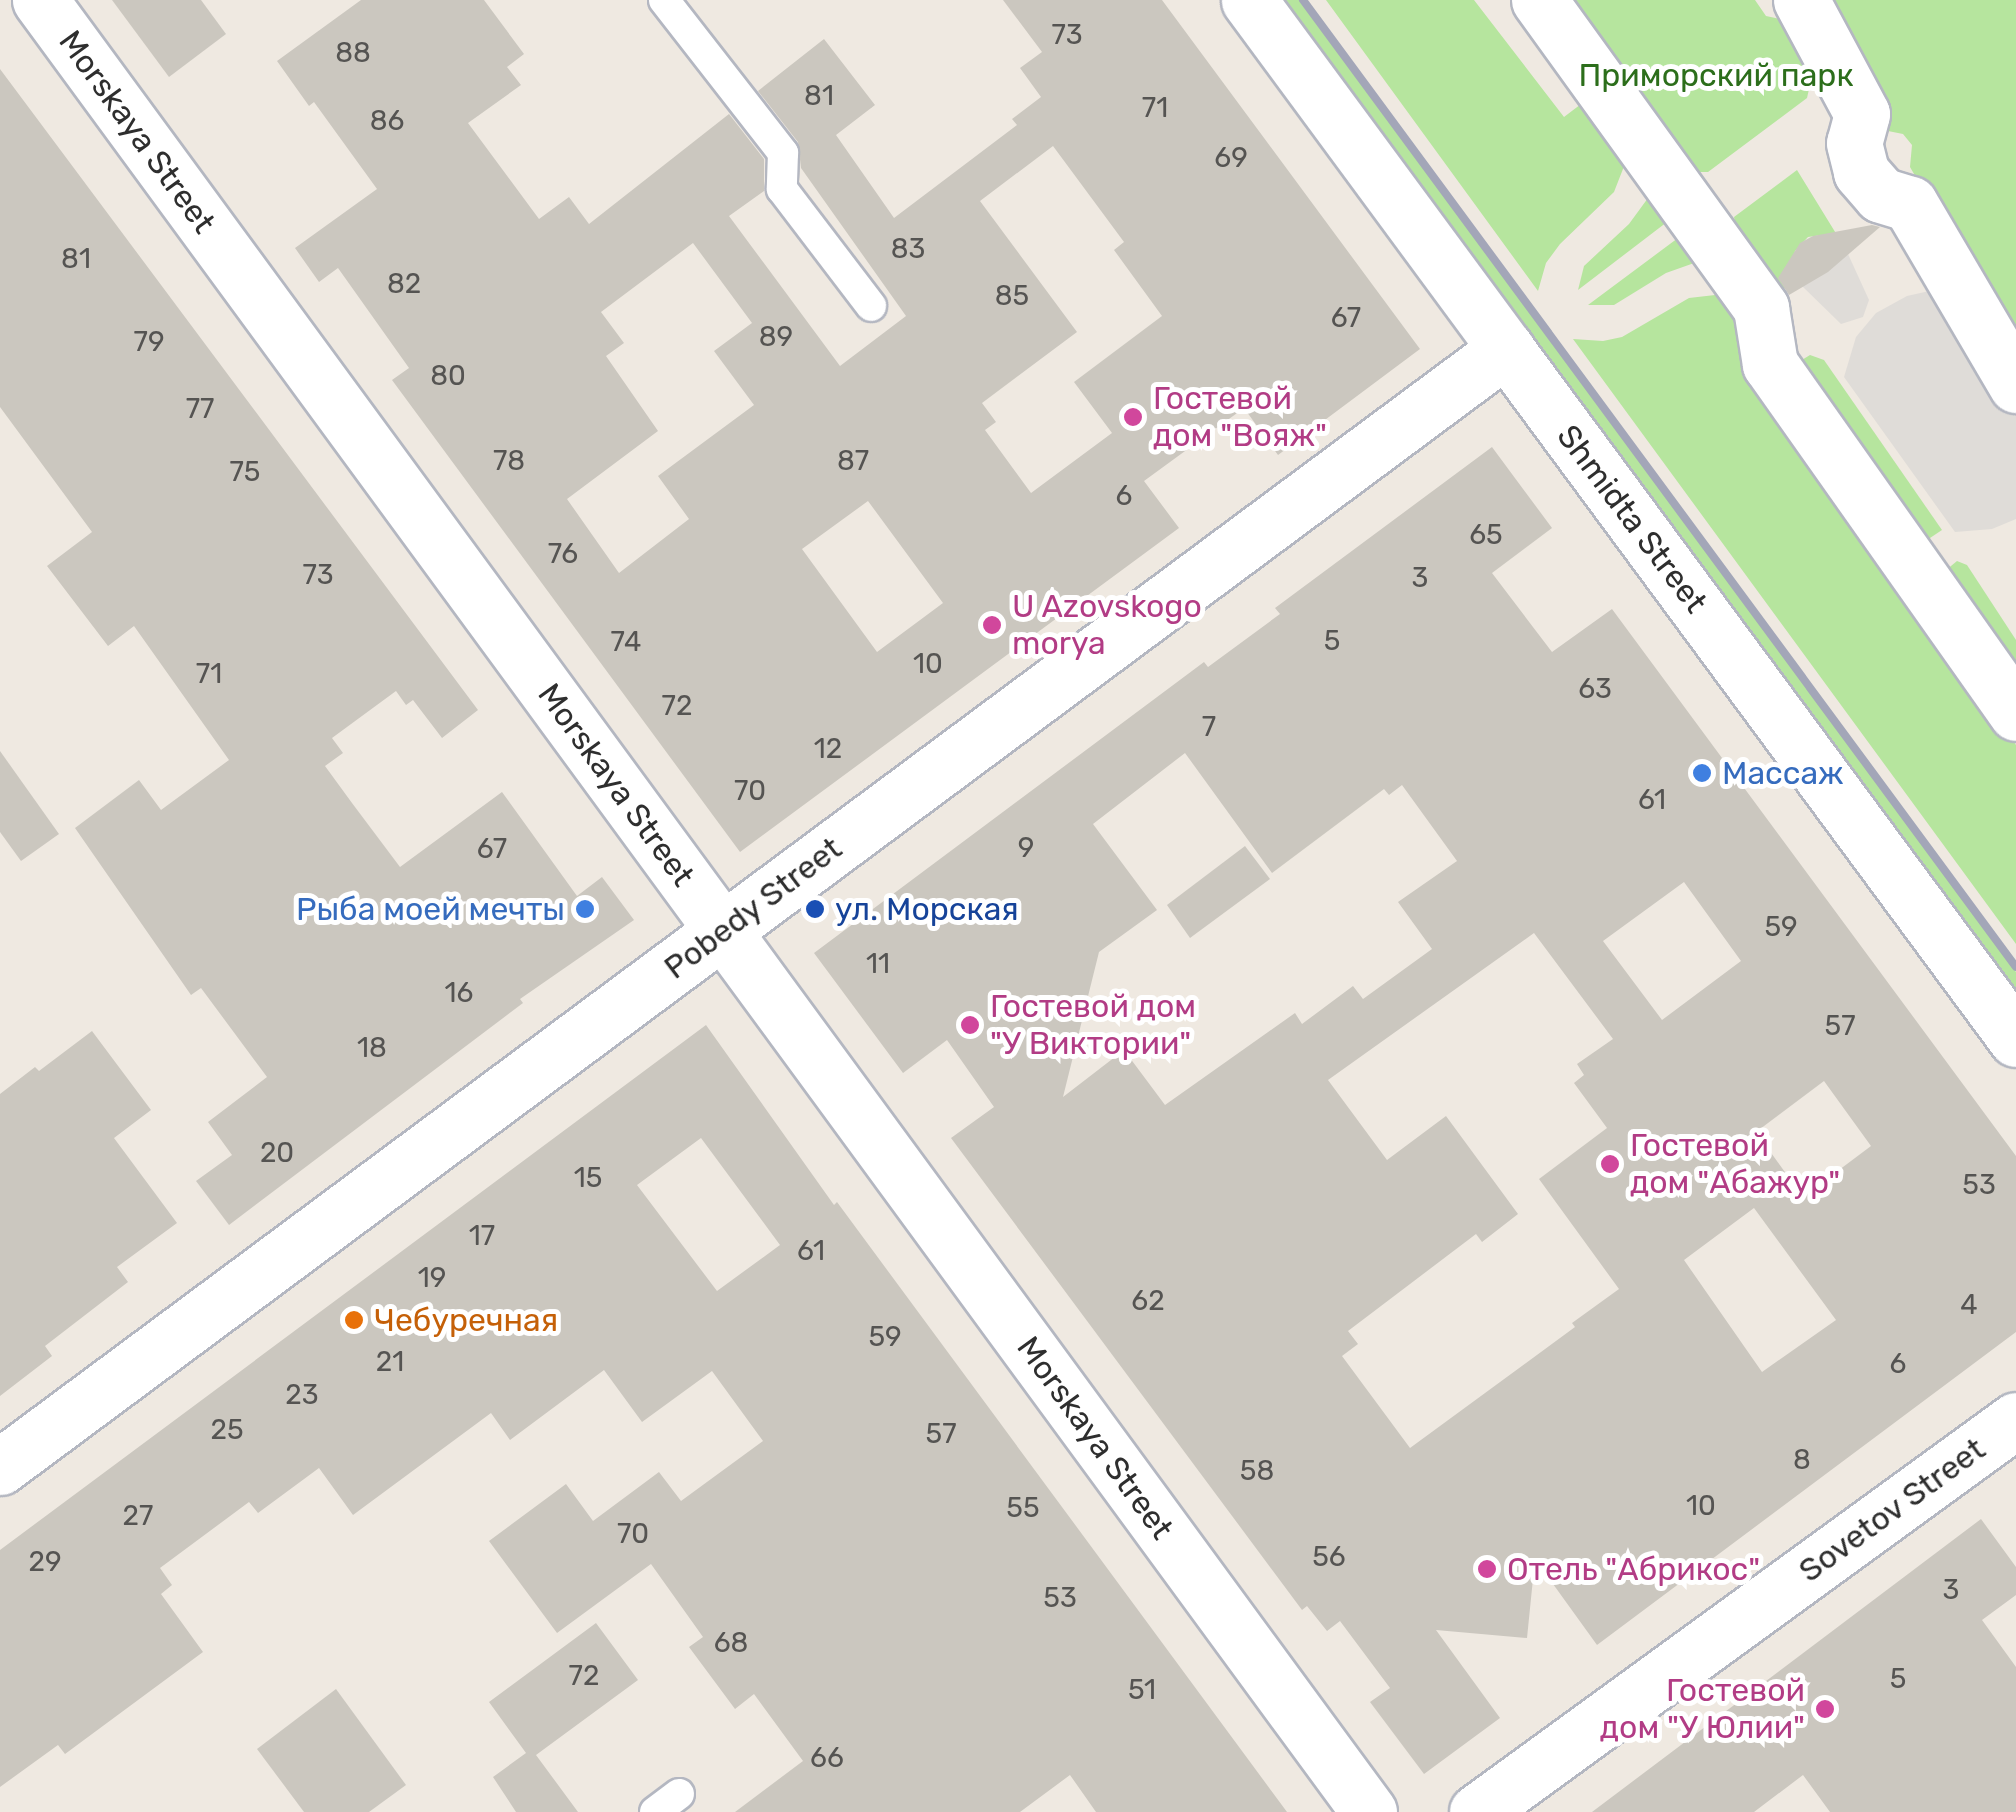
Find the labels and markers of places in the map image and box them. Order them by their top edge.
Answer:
place label: Гостевой дом "Вояж" [1153,380,1327,455]
marker: Гостевой дом "Вояж" [1122,406,1144,428]
place label: U Azovskogo morya [1012,588,1203,663]
marker: U Azovskogo morya [981,614,1003,636]
place label: Массаж [1722,754,1844,792]
marker: Массаж [1691,762,1713,784]
place label: Рыба моей мечты [296,890,565,928]
place label: ул. Морская [835,890,1019,928]
marker: Рыба моей мечты [574,898,596,920]
marker: ул. Морская [804,898,826,920]
place label: Гостевой дом "У Виктории" [990,988,1196,1063]
marker: Гостевой дом "У Виктории" [959,1014,981,1036]
place label: Гостевой дом "Абажур" [1630,1127,1840,1202]
marker: Гостевой дом "Абажур" [1599,1153,1621,1175]
place label: Чебуречная [374,1301,558,1339]
marker: Чебуречная [343,1309,365,1331]
place label: Отель "Абрикос" [1507,1550,1760,1588]
marker: Отель "Абрикос" [1476,1558,1498,1580]
place label: Гостевой дом "У Юлии" [1600,1672,1805,1747]
marker: Гостевой дом "У Юлии" [1814,1698,1836,1720]

